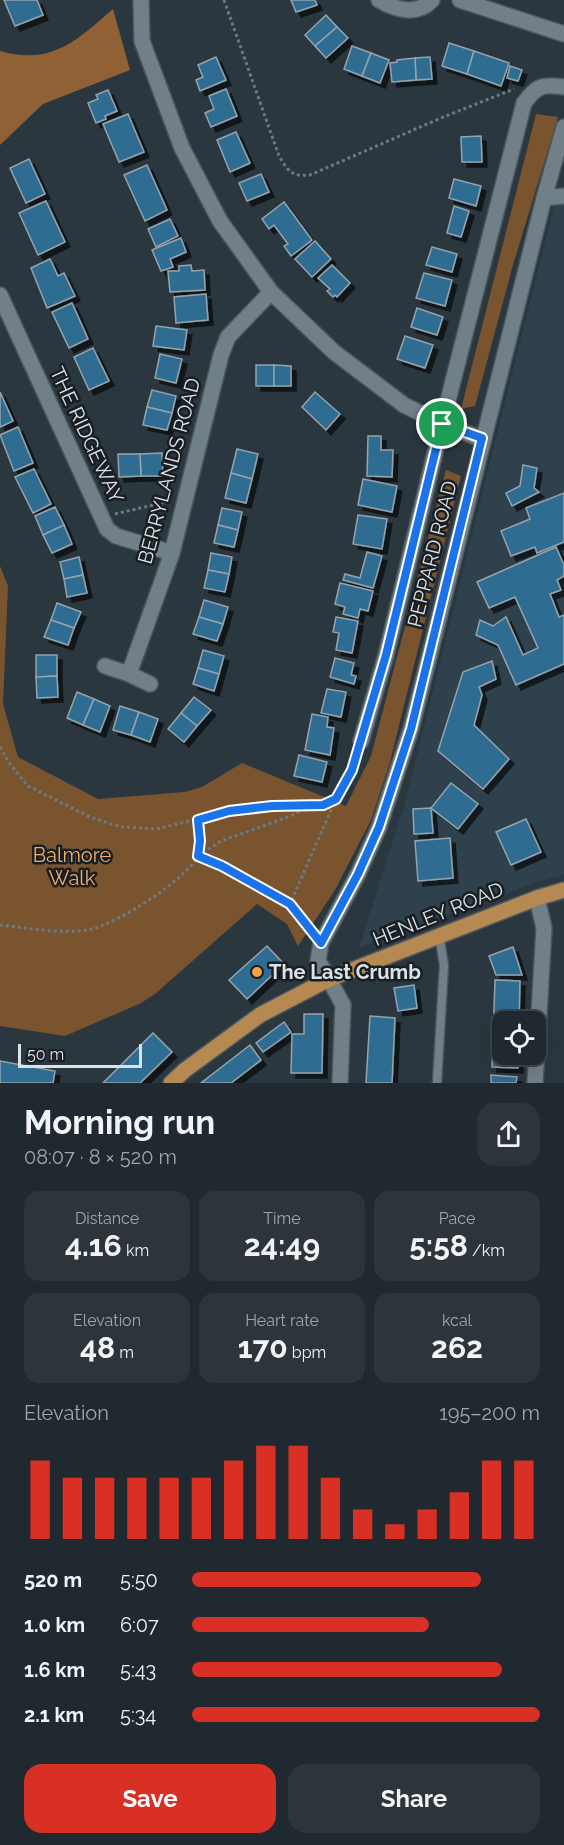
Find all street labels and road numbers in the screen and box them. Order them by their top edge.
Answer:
street label: THE RIDGEWAY [45,363,129,507]
street label: BERRYLANDS ROAD [133,375,205,567]
street label: PEPPARD ROAD [402,478,462,630]
street label: HENLEY ROAD [369,877,507,951]

